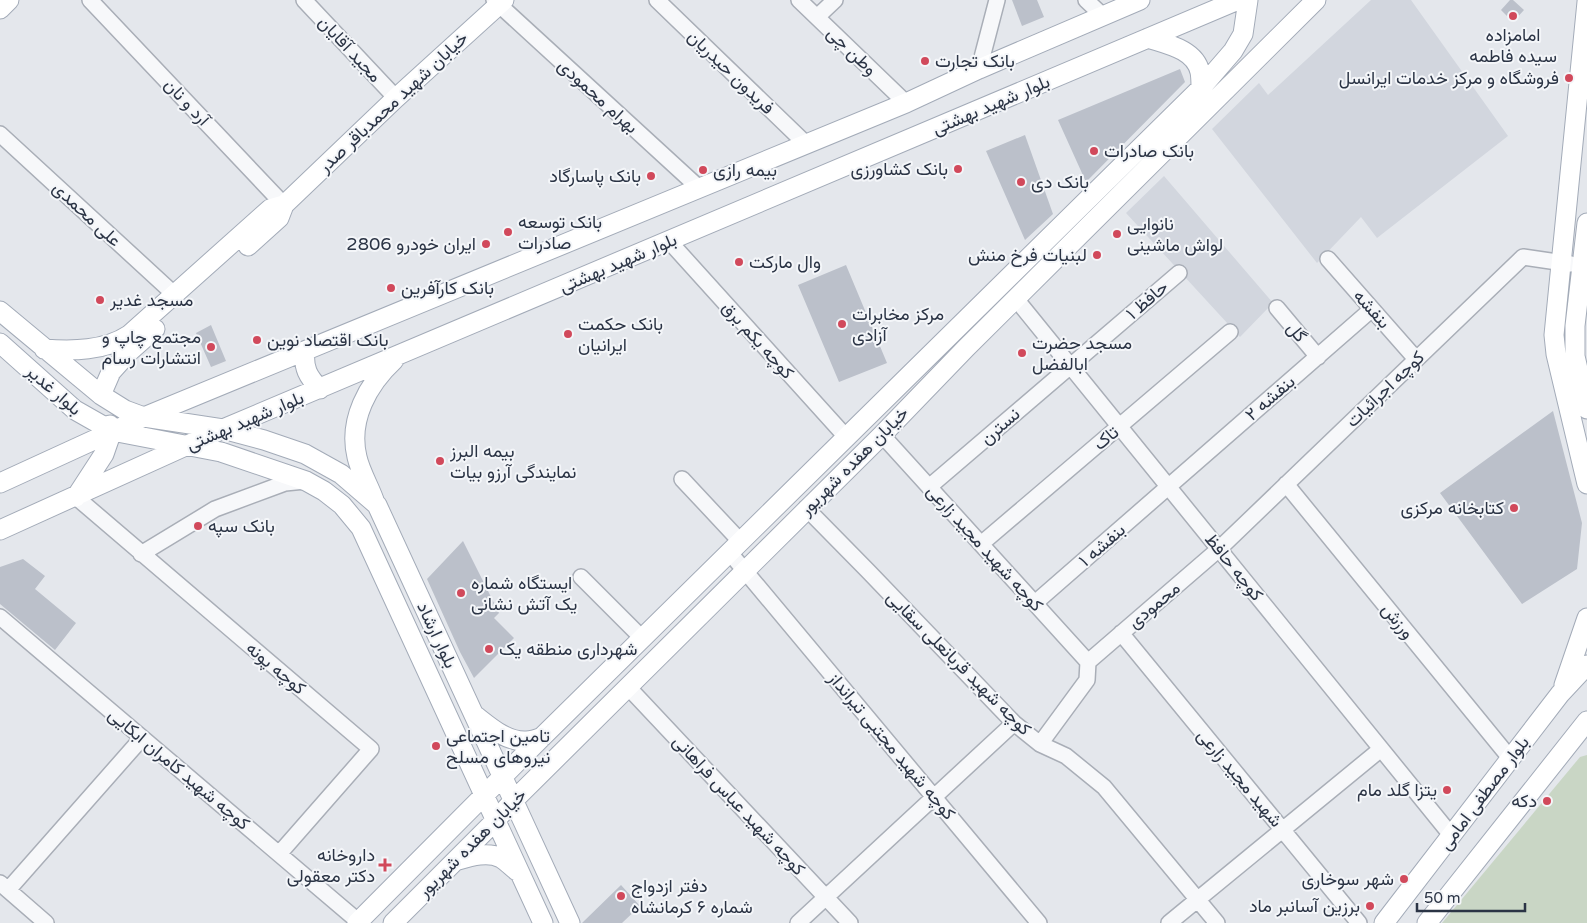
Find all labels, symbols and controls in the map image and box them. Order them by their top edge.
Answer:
marker: امامزاده سیده فاطمه [1507,10,1519,22]
street label: مجید آقایان [314,11,386,87]
street label: وطن چی [822,22,882,81]
place label: امامزاده سیده فاطمه [1469,24,1557,67]
street label: فریدون حیدریان [683,25,779,119]
street label: خیابان شهید محمدباقر صدر [313,27,472,178]
place label: بانک تجارت [935,50,1015,72]
street label: بهرام محمودی [552,54,643,139]
marker: بانک تجارت [919,55,931,67]
place label: فروشگاه و مرکز خدمات ایرانسل [1339,67,1559,89]
street label: بلوار شهید بهشتی [929,70,1053,140]
marker: فروشگاه و مرکز خدمات ایرانسل [1563,72,1575,84]
street label: آرد و نان [160,74,216,132]
place label: بانک صادرات [1104,140,1194,162]
marker: بانک صادرات [1088,145,1100,157]
place label: بانک کشاورزی [851,158,948,180]
place label: بیمه رازی [713,159,777,181]
marker: بانک کشاورزی [952,163,964,175]
marker: بیمه رازی [697,164,709,176]
place label: بانک پاسارگاد [549,165,641,188]
marker: بانک پاسارگاد [645,170,657,182]
place label: بانک دی [1031,171,1089,193]
marker: بانک دی [1015,176,1027,188]
street label: علی محمدی [48,177,126,251]
place label: بانک توسعه صادرات [518,211,602,254]
place label: نانوایی لواش ماشینی [1127,213,1223,256]
marker: بانک توسعه صادرات [502,226,514,238]
street label: بلوار شهید بهشتی [556,228,680,298]
marker: نانوایی لواش ماشینی [1111,228,1123,240]
place label: ایران خودرو 2806 [346,233,476,255]
marker: ایران خودرو 2806 [480,238,492,250]
place label: لبنیات فرخ منش [968,244,1087,267]
marker: لبنیات فرخ منش [1091,249,1103,261]
place label: وال مارکت [749,251,821,273]
marker: وال مارکت [733,256,745,268]
street label: حافظ ۱ [1121,276,1173,324]
place label: بانک کارآفرین [401,277,494,299]
marker: بانک کارآفرین [385,282,397,294]
street label: بنفشه [1349,285,1395,333]
place label: مسجد غدیر [109,289,193,311]
marker: مسجد غدیر [94,294,106,306]
street label: کوچه یکم برق [717,297,799,384]
place label: مرکز مخابرات آزادی [852,303,944,346]
place label: بانک حکمت ایرانیان [578,313,663,356]
street label: گل [1282,317,1312,347]
marker: مرکز مخابرات آزادی [836,318,848,330]
place label: مجتمع چاپ و انتشارات رسام [101,326,201,370]
marker: بانک حکمت ایرانیان [562,328,574,340]
place label: بانک اقتصاد نوین [267,329,388,351]
place label: مسجد حضرت ابالفضل [1032,332,1132,375]
marker: بانک اقتصاد نوین [251,334,263,346]
marker: مجتمع چاپ و انتشارات رسام [205,341,217,353]
street label: کوچه اجرائیات [1341,346,1430,433]
marker: مسجد حضرت ابالفضل [1016,347,1028,359]
street label: بلوار غدیر [21,359,86,420]
street label: بنفشه ۲ [1241,370,1299,426]
street label: بلوار شهید بهشتی [183,386,307,456]
street label: خیابان هفده شهریور [794,402,913,521]
street label: نسترن [976,403,1024,449]
street label: تاک [1089,421,1123,455]
place label: بیمه البرز نمایندگی آرزو بیات [449,440,576,483]
marker: بیمه البرز نمایندگی آرزو بیات [434,455,446,467]
street label: کوچه شهید مجید زارعی [921,480,1048,617]
place label: کتابخانه مرکزی [1400,497,1504,519]
marker: کتابخانه مرکزی [1508,502,1520,514]
place label: بانک سپه [208,515,275,538]
street label: بنفشه ۱ [1074,519,1130,571]
marker: بانک سپه [192,520,204,532]
street label: کوچه حافظ [1199,529,1268,606]
place label: ایستگاه شماره یک آتش نشانی [471,572,577,615]
street label: محمودی [1123,577,1185,633]
street label: کوچه شهید قربانعلی سقایی [881,586,1036,741]
marker: ایستگاه شماره یک آتش نشانی [455,587,467,599]
street label: بلوار ارشاد [412,598,462,672]
street label: ورزش [1377,599,1419,643]
street label: کوچه پونه [241,637,310,700]
place label: شهرداری منطقه یک [499,638,637,660]
marker: شهرداری منطقه یک [483,643,495,655]
street label: کوچه شهید مجتبی تیرانداز [822,667,960,825]
street label: کوچه شهید کامران ابکایی [103,703,254,835]
street label: شهید مجید زارعی [1193,724,1287,832]
place label: تامین اجتماعی نیروهای مسلح [446,725,550,769]
street label: کوچه شهید عباس فراهانی [667,730,810,881]
street label: بلوار مصطفی امامی [1434,732,1534,854]
marker: تامین اجتماعی نیروهای مسلح [430,740,442,752]
place label: یتزا گلد مام [1357,779,1437,802]
street label: خیابان هفده شهریور [412,784,531,903]
marker: یتزا گلد مام [1441,784,1453,796]
place label: دکه [1511,790,1537,812]
marker: دکه [1541,795,1553,807]
place label: داروخانه دکتر معقولی [287,844,375,887]
marker: داروخانه دکتر معقولی [379,859,391,871]
place label: شهر سوخاری [1301,868,1394,890]
marker: شهر سوخاری [1398,873,1410,885]
place label: دفتر ازدواج شماره ۶ کرمانشاه [631,875,753,918]
scale bar [1417,880,1524,912]
text: 50 m [1424,889,1461,907]
marker: دفتر ازدواج شماره ۶ کرمانشاه [615,890,627,902]
place label: برزین آسانبر ماد [1249,895,1360,917]
marker: برزین آسانبر ماد [1364,900,1376,912]

